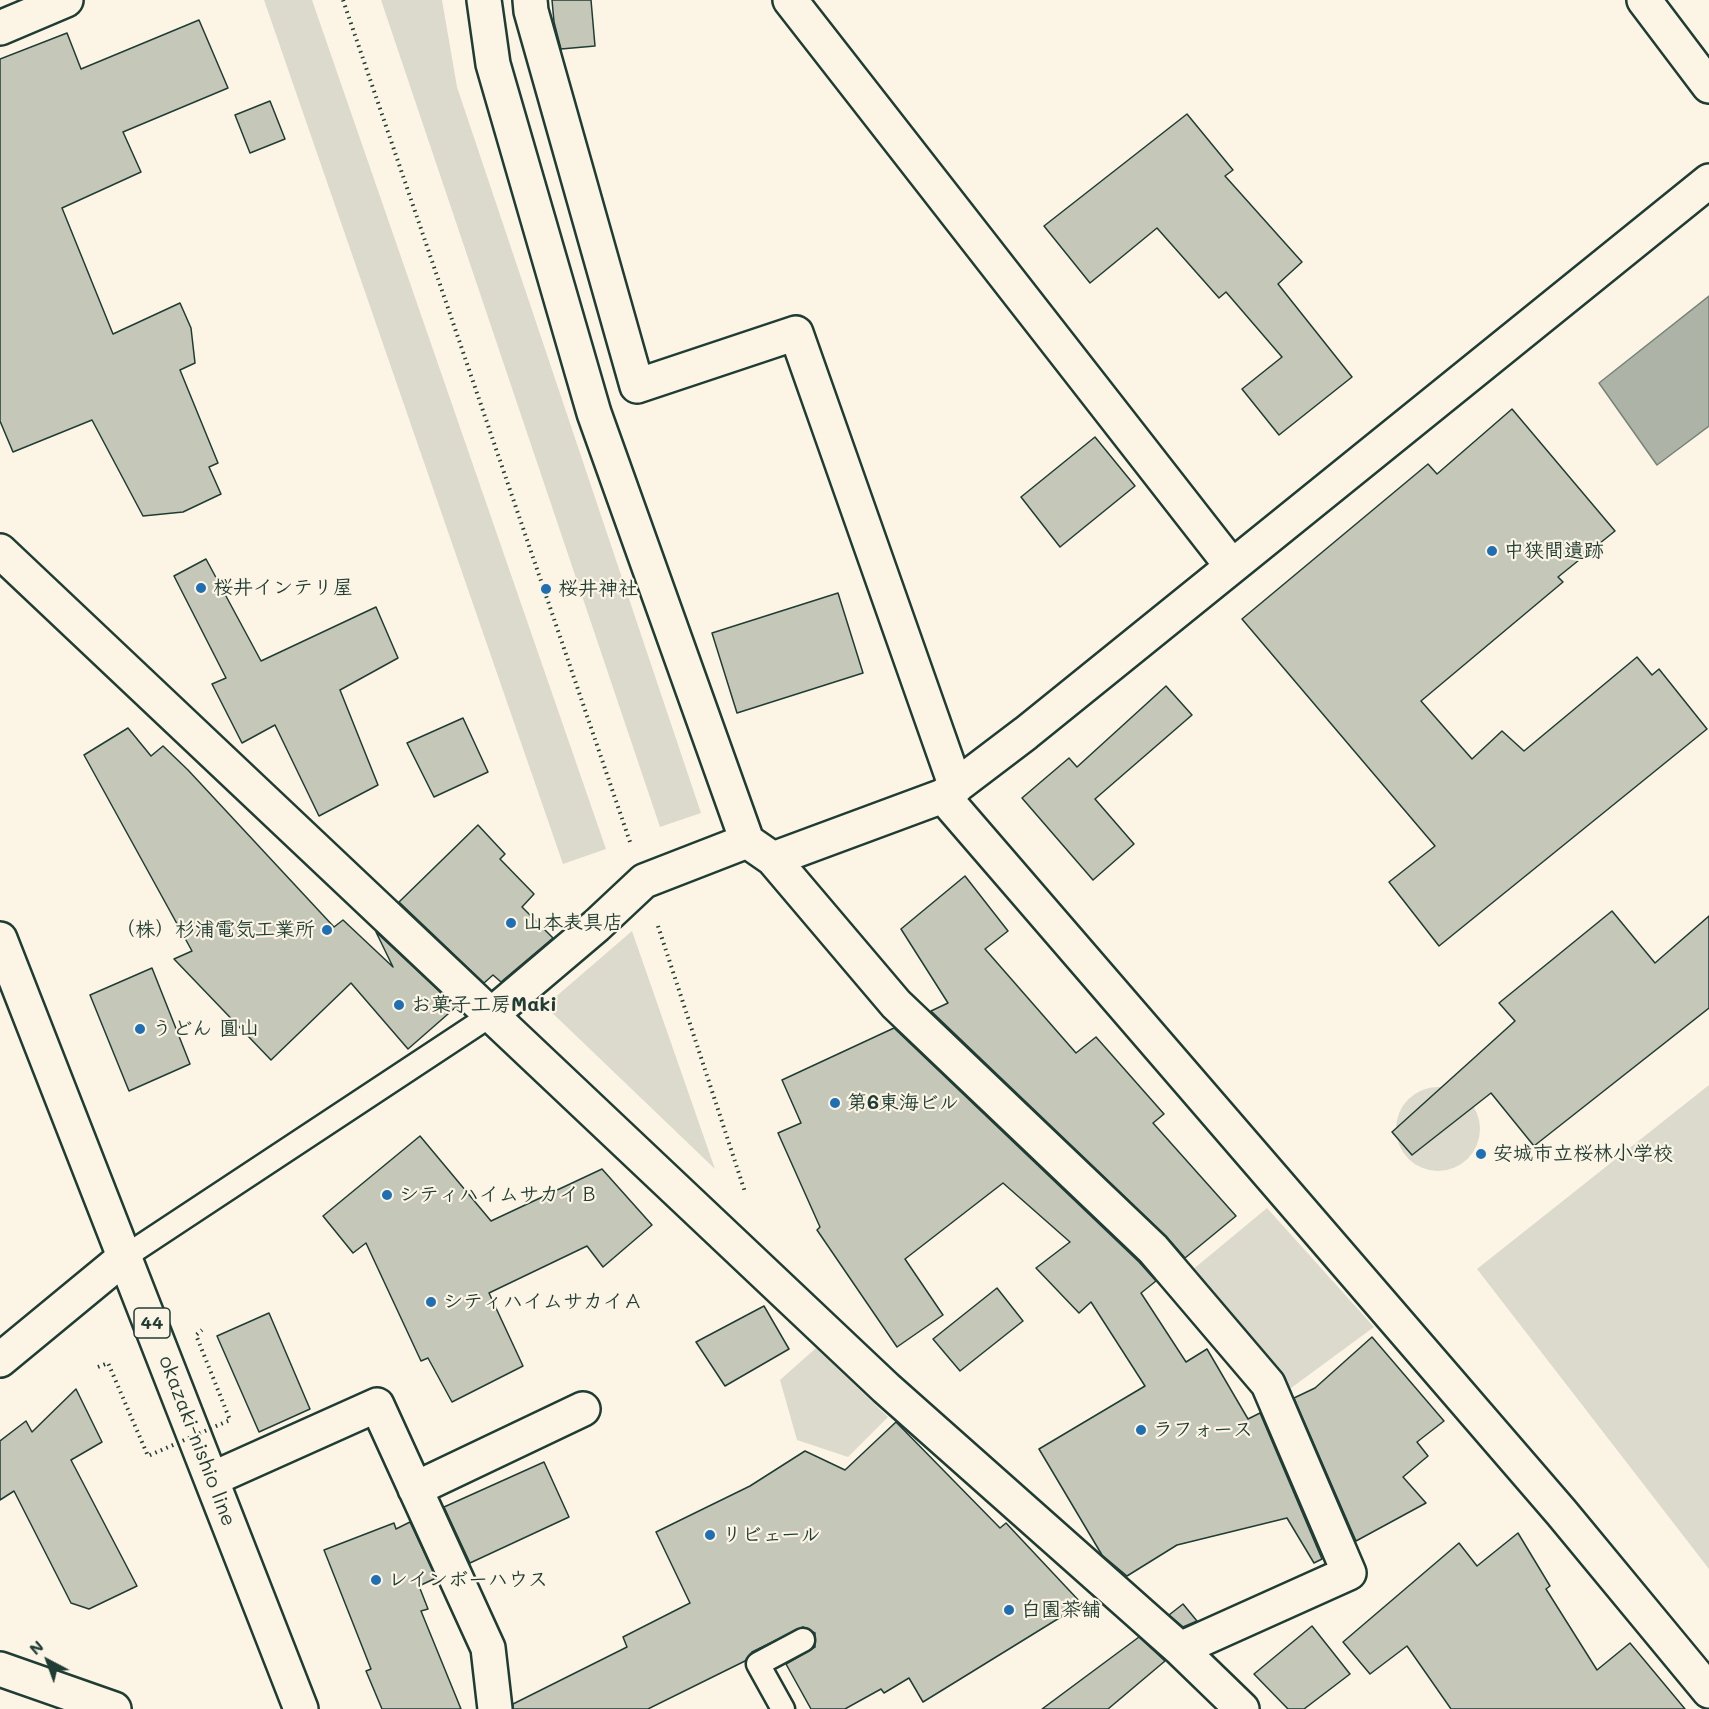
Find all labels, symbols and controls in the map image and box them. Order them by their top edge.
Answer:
place label: 中狭間遺跡 [1504,539,1604,563]
marker: 中狭間遺跡 [1485,544,1499,558]
place label: 桜井インテリ屋 [213,576,353,600]
place label: 桜井神社 [558,577,638,601]
marker: 桜井インテリ屋 [194,581,208,595]
marker: 桜井神社 [539,582,553,596]
place label: 山本表具店 [523,911,623,935]
marker: 山本表具店 [504,916,518,930]
place label: （株）杉浦電気工業所 [115,918,315,942]
marker: （株）杉浦電気工業所 [320,923,334,937]
place label: お菓子工房Maki [411,993,557,1017]
marker: お菓子工房Maki [392,998,406,1012]
place label: うどん 圓山 [152,1017,259,1041]
marker: うどん 圓山 [133,1022,147,1036]
place label: 第6東海ビル [847,1091,959,1115]
marker: 第6東海ビル [828,1096,842,1110]
place label: 安城市立桜林小学校 [1493,1142,1673,1166]
marker: 安城市立桜林小学校 [1474,1147,1488,1161]
place label: シティハイムサカイＢ [399,1183,599,1207]
marker: シティハイムサカイＢ [380,1188,394,1202]
place label: シティハイムサカイＡ [443,1290,643,1314]
marker: シティハイムサカイＡ [424,1295,438,1309]
road number: 44 [134,1308,170,1338]
street label: okazaki-nishio line [153,1352,241,1530]
place label: ラフォース [1153,1418,1253,1442]
marker: ラフォース [1134,1423,1148,1437]
place label: リビェール [722,1523,821,1547]
marker: リビェール [703,1528,717,1542]
place label: レインボーハウス [388,1568,548,1592]
marker: レインボーハウス [369,1573,383,1587]
place label: 白園茶舗 [1021,1598,1101,1622]
marker: 白園茶舗 [1002,1603,1016,1617]
north arrow [18,1631,78,1691]
text: N [24,1635,47,1659]

